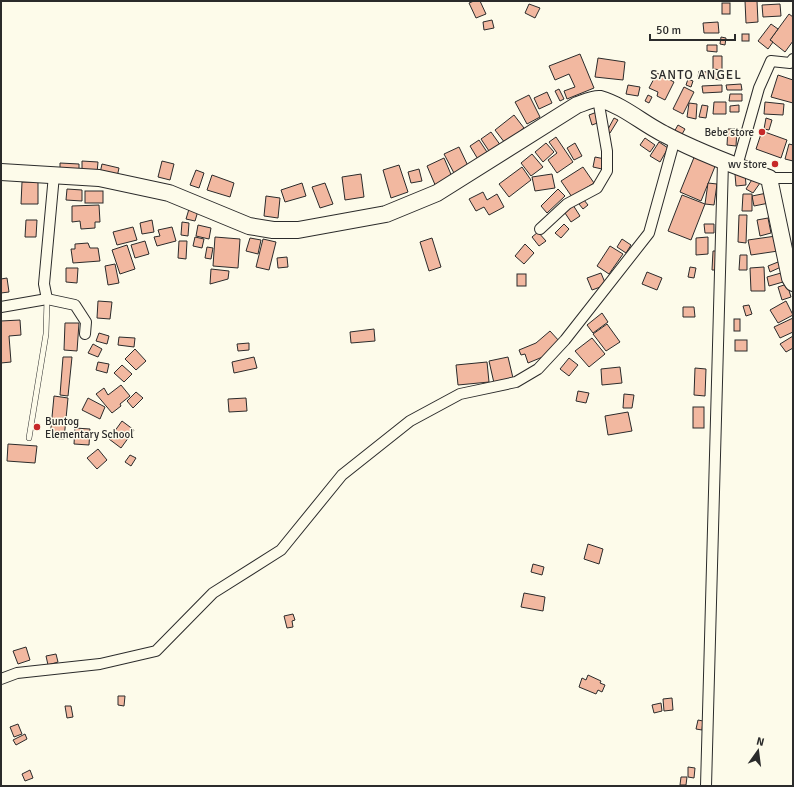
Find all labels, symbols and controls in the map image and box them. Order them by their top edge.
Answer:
scale bar [650,16,735,42]
text: 50 m [656,23,681,38]
district label: SANTO ANGEL [650,67,742,83]
place label: Bebe store [704,126,754,139]
marker: Bebe store [757,127,767,137]
place label: wv store [728,158,767,171]
marker: wv store [770,159,780,169]
place label: Buntog Elementary School [45,415,133,441]
marker: Buntog Elementary School [32,422,42,432]
north arrow [738,731,778,771]
text: N [755,735,766,749]

